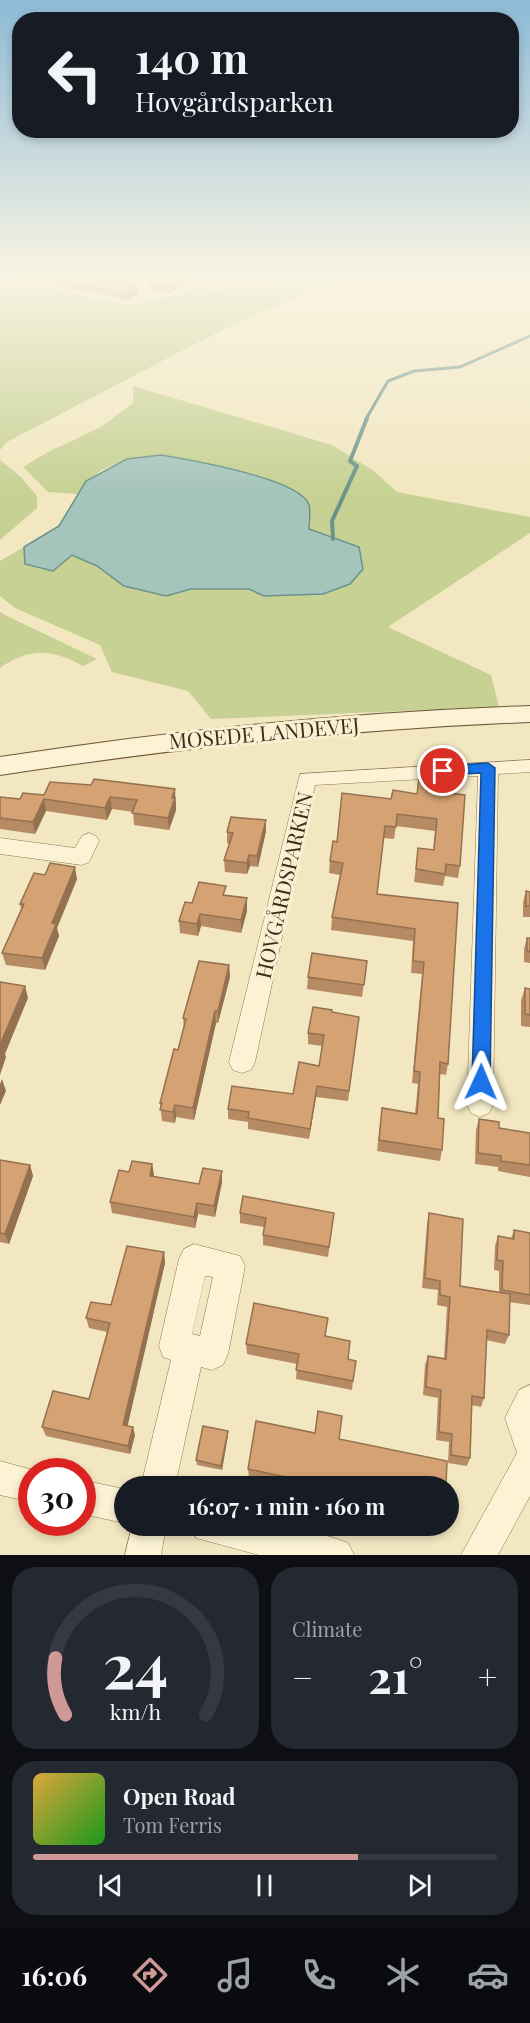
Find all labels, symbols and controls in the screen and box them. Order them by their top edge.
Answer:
text: 140 m [135,29,248,85]
icon: left [36,36,114,114]
text: Hovgårdsparken [135,83,334,119]
street label: MOSEDE LANDEVEJ [167,710,361,754]
pin [417,745,468,796]
icon: arrive [426,754,459,787]
street label: HOVGÅRDSPARKEN [248,789,318,981]
position arrow [449,1050,513,1114]
speed limit sign: 30 [18,1458,96,1536]
text: 16:07 · 1 min · 160 m [188,1491,385,1521]
text: Climate [292,1615,362,1642]
text: 24 [103,1621,168,1705]
text: 21° [368,1645,423,1705]
text: − [292,1654,313,1698]
text: + [478,1654,497,1698]
text: km/h [110,1697,162,1725]
text: Open Road [123,1781,235,1811]
text: Tom Ferris [123,1811,222,1838]
icon: previous [94,1869,127,1902]
icon: pause [248,1869,281,1902]
icon: next [403,1869,436,1902]
icon: directions [129,1954,171,1996]
icon: music [214,1954,256,1996]
icon: phone [298,1954,340,1996]
icon: climate [382,1954,424,1996]
icon: car [467,1954,509,1996]
text: 16:06 [21,1957,87,1993]

